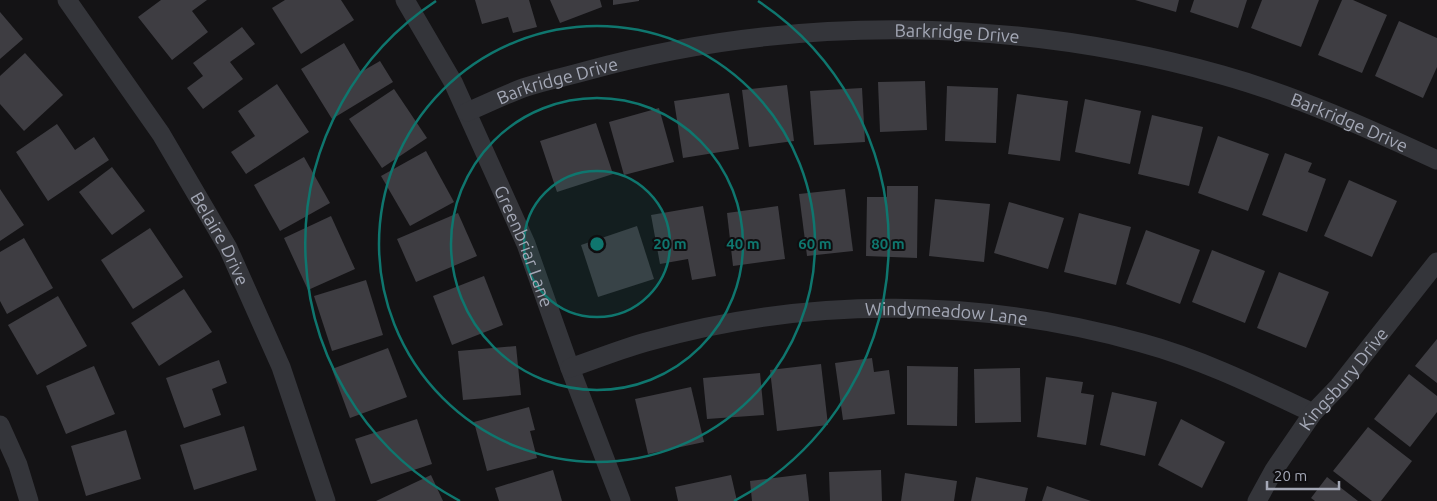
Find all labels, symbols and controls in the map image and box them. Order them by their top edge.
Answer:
street label: Barkridge Drive [894,20,1021,46]
street label: Barkridge Drive [493,53,620,108]
street label: Barkridge Drive [1288,88,1411,156]
street label: Greenbriar Lane [491,182,558,310]
street label: Belaire Drive [187,188,253,288]
centre of rings [588,235,606,253]
text: 20 m [653,235,687,252]
text: 40 m [726,235,760,252]
text: 60 m [798,235,832,252]
text: 80 m [871,235,905,252]
street label: Windymeadow Lane [865,298,1029,328]
street label: Kingsbury Drive [1294,323,1391,434]
scale bar [1267,458,1340,490]
text: 20 m [1274,467,1307,484]

